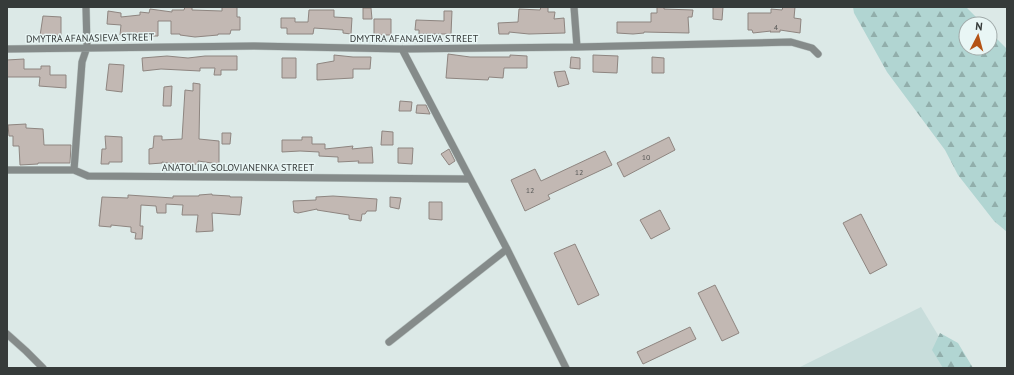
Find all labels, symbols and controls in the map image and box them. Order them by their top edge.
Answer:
north arrow [958,16,998,56]
text: N [975,19,983,33]
house number: 4 [774,22,779,32]
street label: DMYTRA AFANASIEVA STREET [26,30,155,46]
street label: DMYTRA AFANASIEVA STREET [350,32,479,45]
house number: 10 [642,152,651,162]
street label: ANATOLIIA SOLOVIANENKA STREET [162,161,315,174]
house number: 12 [575,167,583,177]
house number: 12 [526,185,534,195]

